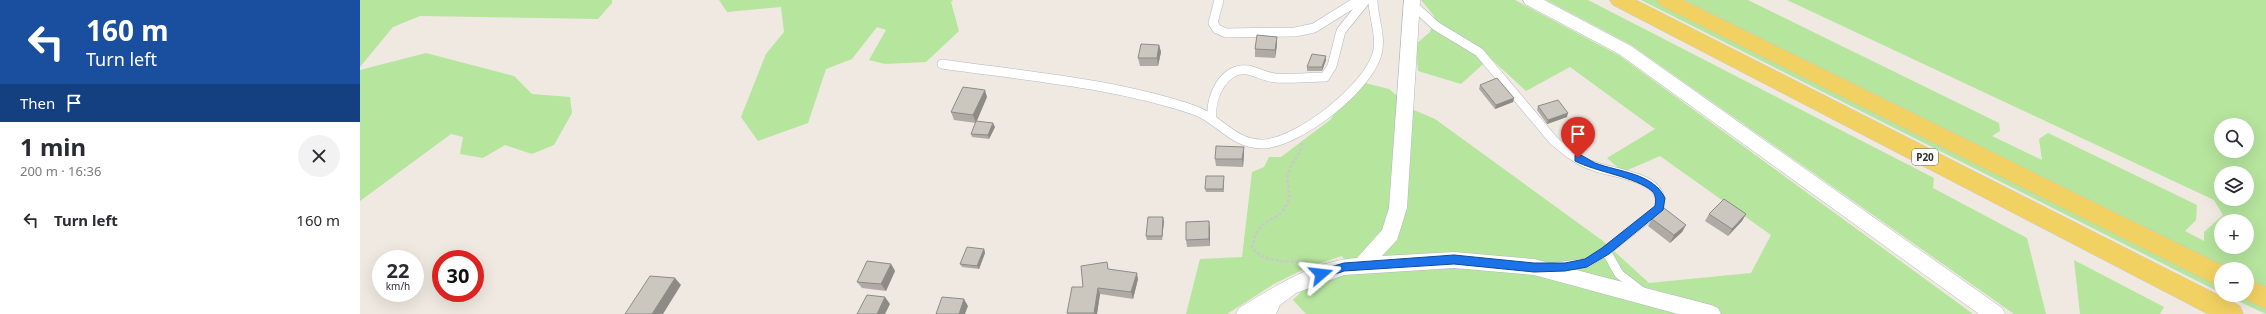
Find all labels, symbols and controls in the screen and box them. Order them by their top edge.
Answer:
text: 160 m [86,11,169,49]
icon: left [20,16,72,68]
text: Turn left [86,47,157,71]
icon: arrive [63,92,85,114]
text: Then [20,93,55,113]
pin [1561,117,1595,158]
map controls [2214,118,2254,302]
button: search [2214,118,2254,158]
icon: arrive [1567,123,1589,145]
text: 1 min [20,130,86,163]
button: close [298,135,340,177]
road number: Р20 [1912,149,1938,165]
text: 200 m · 16:36 [20,162,101,180]
button: layers [2214,166,2254,206]
icon: left [20,209,42,231]
text: Turn left [54,210,118,230]
text: 160 m [296,210,340,230]
button: + [2214,214,2254,254]
speed limit sign: 30 [432,250,484,302]
position arrow [1300,253,1342,295]
text: 22 [387,257,409,284]
button: − [2214,262,2254,302]
text: km/h [386,279,410,293]

